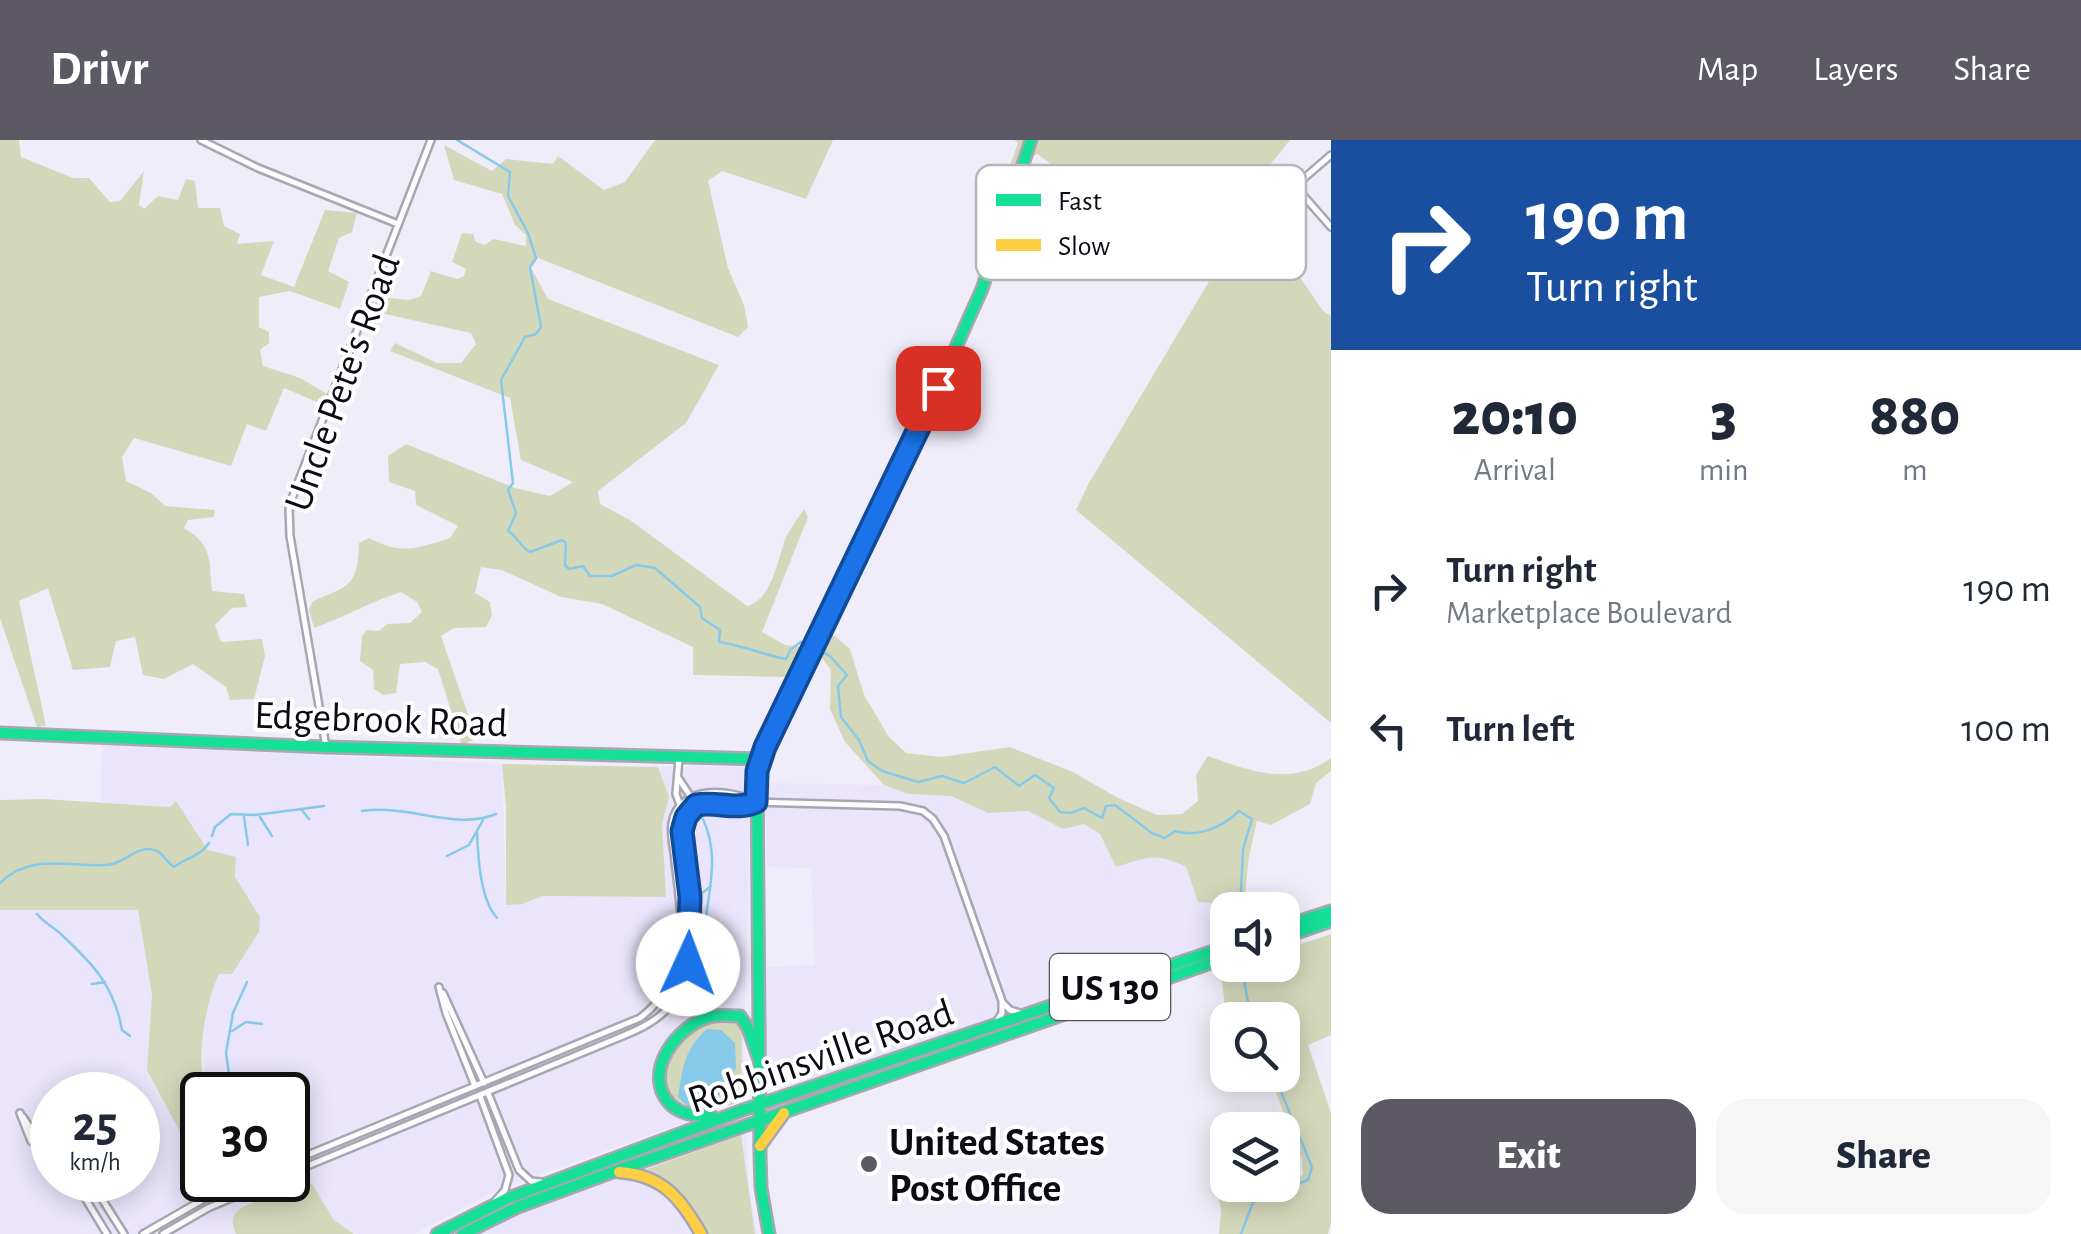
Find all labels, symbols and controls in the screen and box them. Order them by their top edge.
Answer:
text: Drivr [50,46,149,94]
text: Map [1697,52,1758,87]
text: Layers [1813,52,1898,87]
text: Share [1953,52,2031,87]
legend [976,165,1306,280]
icon: right [1361,180,1491,310]
text: 190 m [1526,183,1689,253]
text: Fast [1058,188,1102,216]
text: Slow [1058,233,1110,261]
street label: Uncle Pete's Road [278,249,408,516]
text: Turn right [1526,265,1698,310]
pin [896,346,981,431]
icon: arrive [911,361,966,416]
text: 20:10 [1452,386,1578,446]
text: 3 [1710,386,1737,446]
text: 880 [1869,386,1960,446]
text: Arrival [1474,454,1556,486]
text: min [1699,454,1749,486]
text: m [1902,454,1928,486]
text: Turn right [1446,552,1596,590]
icon: right [1361,563,1416,618]
text: 190 m [1963,571,2051,609]
text: Marketplace Boulevard [1446,597,1732,629]
street label: Edgebrook Road [254,696,508,744]
icon: left [1361,703,1416,758]
text: Turn left [1446,711,1574,749]
text: 100 m [1961,711,2051,749]
map controls [1210,892,1300,1202]
button: sound [1210,892,1300,982]
position arrow [636,912,740,1016]
road number: US 130 [1050,954,1170,1020]
street label: Robbinsville Road [683,993,958,1121]
button: search [1210,1002,1300,1092]
speed limit sign: 30 [180,1072,310,1202]
button: Exit [1361,1099,1696,1214]
button: Share [1716,1099,2051,1214]
text: 25 [72,1100,118,1150]
button: layers [1210,1112,1300,1202]
place label: United States Post Office [889,1123,1105,1209]
text: km/h [69,1150,121,1175]
marker: United States Post Office [858,1153,880,1175]

